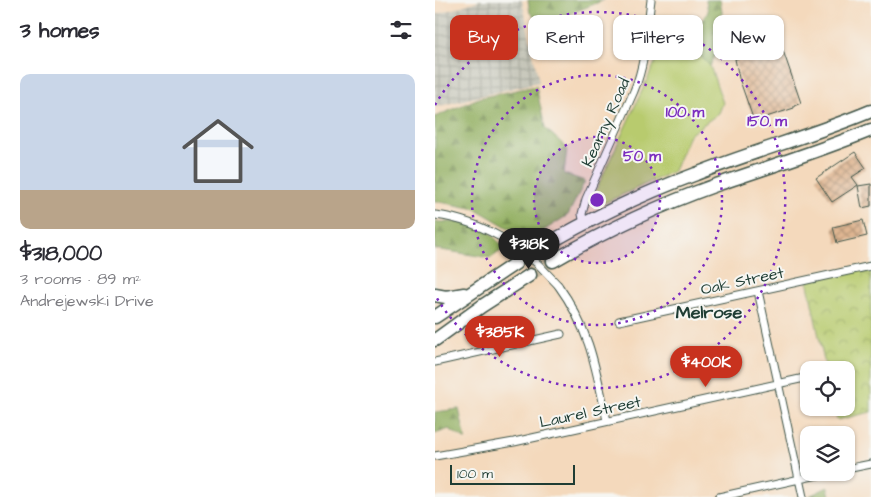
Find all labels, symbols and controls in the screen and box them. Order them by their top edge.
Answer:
chip: Buy [450,15,518,60]
chip: Rent [528,15,603,60]
chip: Filters [613,15,703,60]
chip: New [713,15,784,60]
text: 3 homes [20,16,100,45]
icon: filters [387,16,415,44]
street label: Kearny Road [576,74,636,171]
text: 100 m [666,102,705,123]
icon: home [173,106,263,196]
text: 150 m [747,111,787,132]
text: 50 m [623,146,661,167]
centre of rings [588,191,606,209]
pin: $318K [494,228,564,270]
text: $318K [509,233,549,255]
text: $318,000 [20,239,102,268]
street label: Oak Street [699,261,786,301]
text: 3 rooms · 89 m² [20,268,141,290]
text: Andrejewski Drive [20,290,154,312]
district label: Melrose [676,300,742,325]
pin: $385K [465,316,535,358]
text: $385K [476,321,524,343]
pin: $400K [671,346,741,388]
text: $400K [681,351,731,373]
map controls [800,361,855,481]
button: locate [800,361,855,416]
street label: Laurel Street [537,390,643,433]
button: layers [800,426,855,481]
scale bar [450,462,575,485]
text: 100 m [457,464,493,484]

